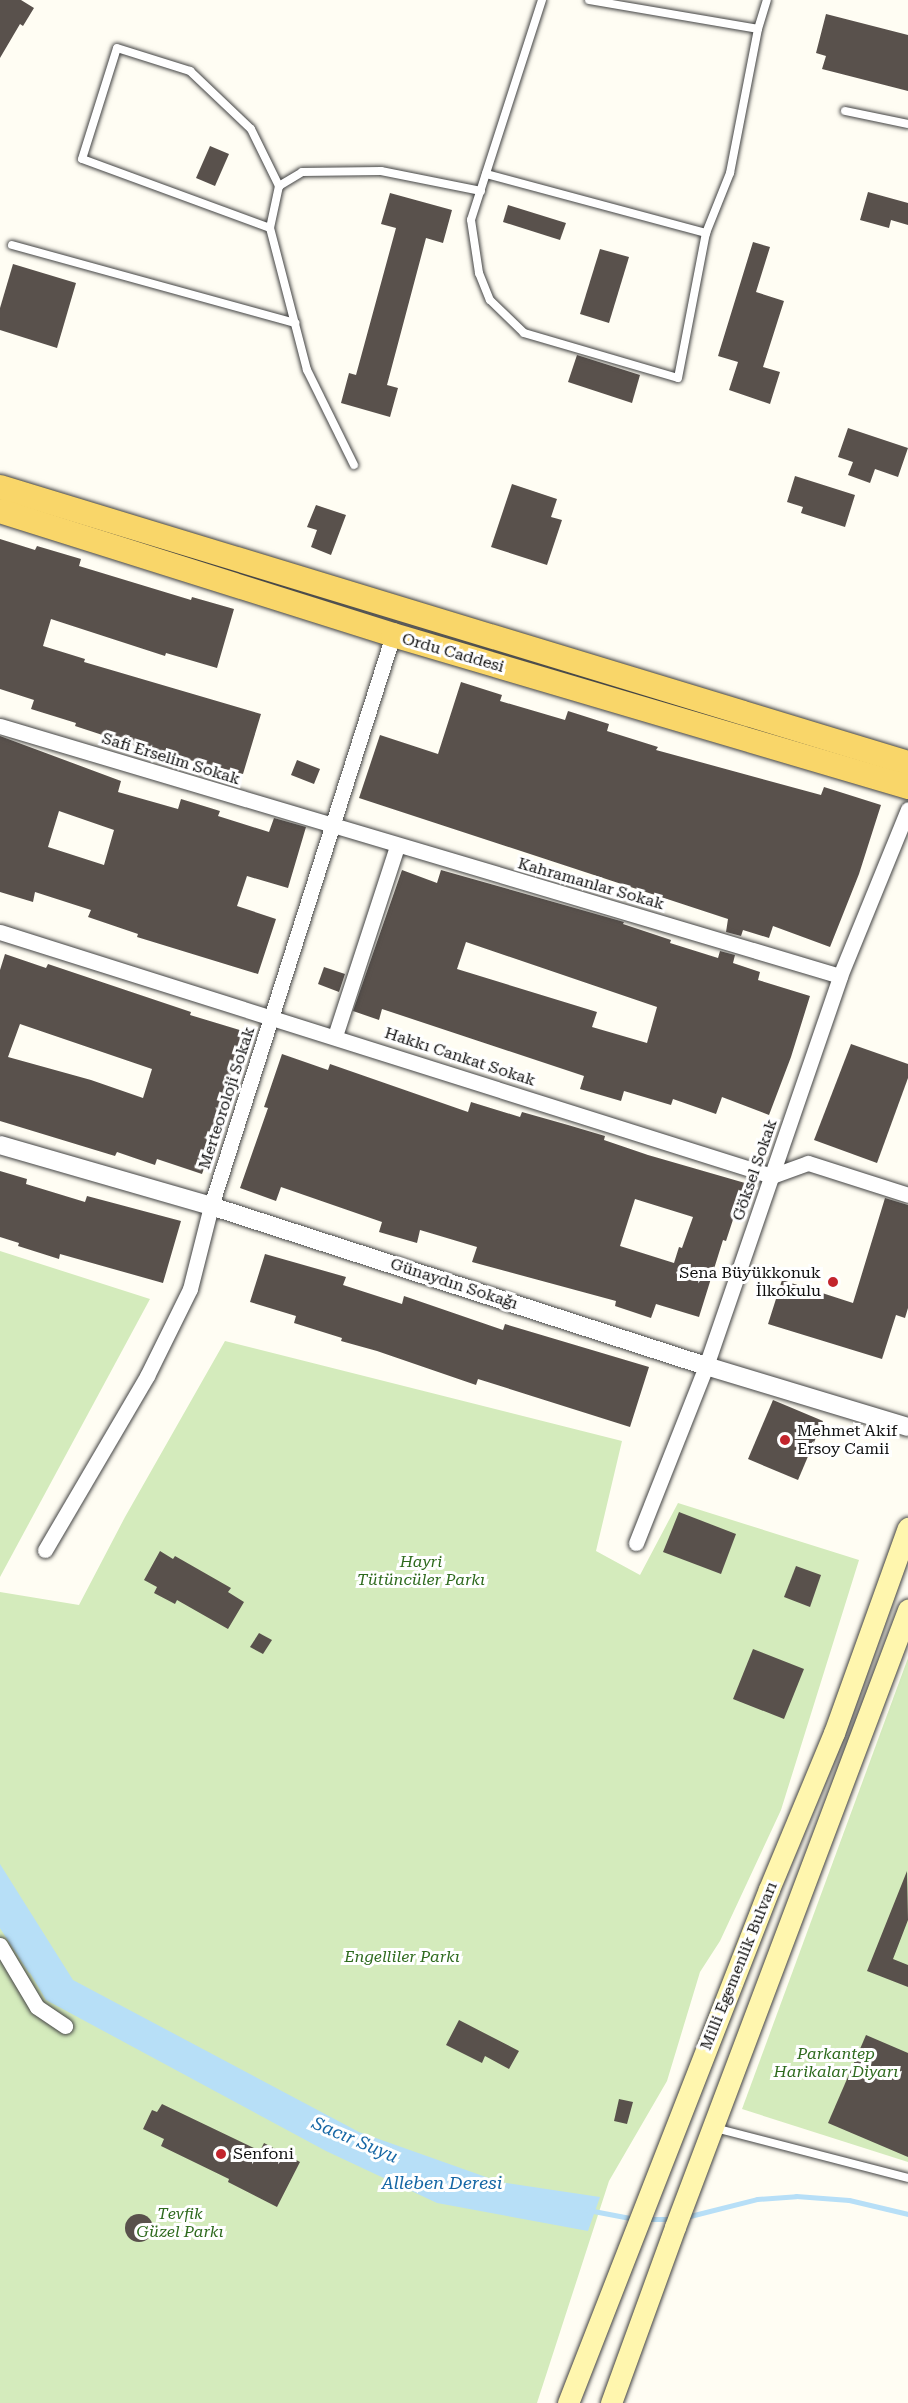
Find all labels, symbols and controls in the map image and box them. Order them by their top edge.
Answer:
street label: Ordu Caddesi [400,629,506,677]
street label: Safi Erselim Sokak [100,729,242,789]
street label: Kahramanlar Sokak [516,854,666,914]
street label: Merteoroloji Sokak [195,1024,259,1172]
street label: Hakkı Cankat Sokak [382,1024,538,1090]
street label: Göksel Sokak [729,1117,781,1223]
street label: Günaydın Sokağı [388,1254,520,1314]
place label: Sena Büyükkonuk İlkokulu [679,1263,821,1301]
marker: Sena Büyükkonuk İlkokulu [826,1275,840,1289]
place label: Mehmet Akif Ersoy Camii [797,1421,897,1459]
marker: Mehmet Akif Ersoy Camii [778,1433,792,1447]
park label: Hayri Tütüncüler Parkı [357,1552,485,1590]
street label: Milli Egemenlik Bulvarı [696,1879,782,2053]
park label: Engelliler Parkı [344,1947,460,1967]
park label: Parkantep Harikalar Diyarı [774,2044,898,2082]
water label: Sacır Suyu [309,2112,401,2168]
place label: Senfoni [233,2144,294,2164]
marker: Senfoni [214,2147,228,2161]
water label: Alleben Deresi [382,2172,502,2194]
park label: Tevfik Güzel Parkı [137,2204,223,2242]

